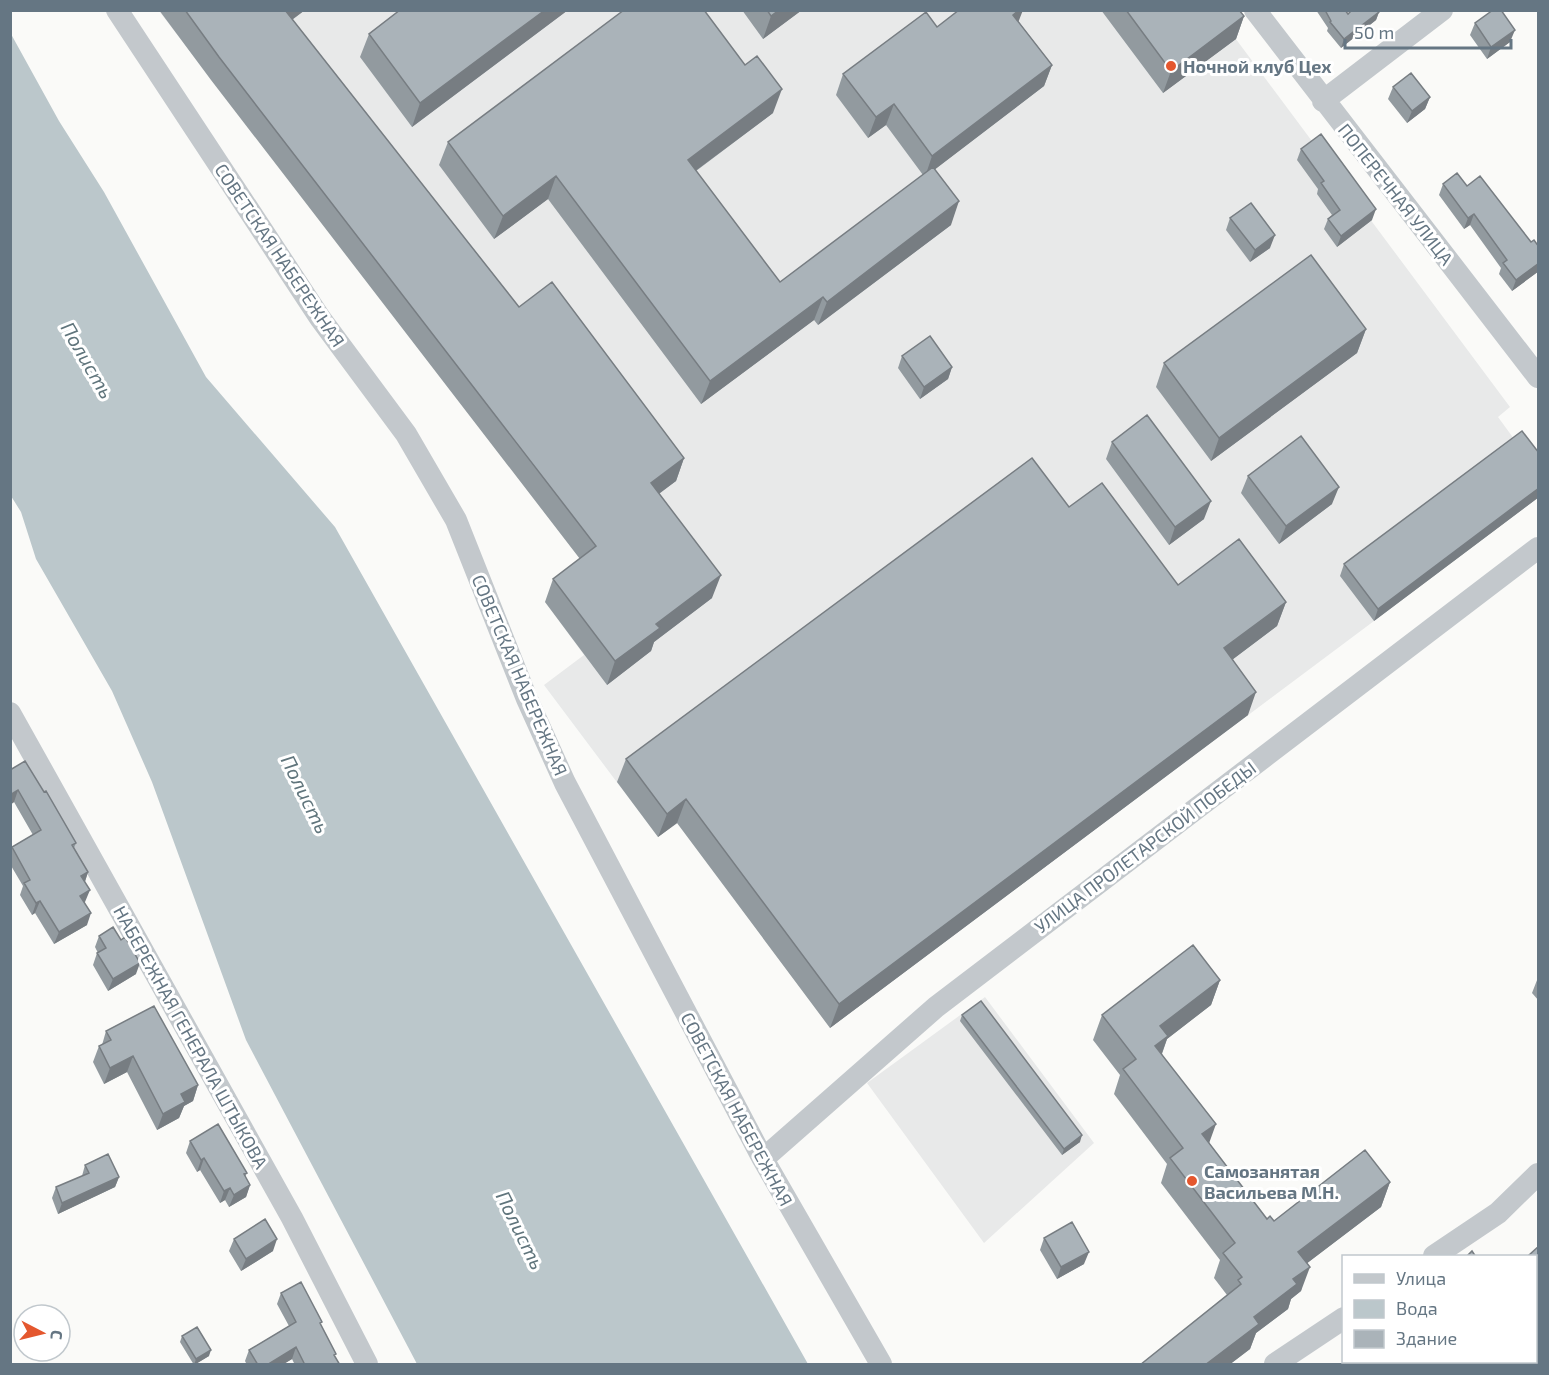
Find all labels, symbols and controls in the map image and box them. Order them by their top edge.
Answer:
scale bar [1345,12,1512,50]
text: 50 m [1354,21,1394,43]
place label: Ночной клуб Цех [1183,55,1332,77]
marker: Ночной клуб Цех [1164,59,1178,73]
street label: ПОПЕРЕЧНАЯ УЛИЦА [1334,119,1459,270]
street label: СОВЕТСКАЯ НАБЕРЕЖНАЯ [210,159,350,351]
water label: Полисть [56,317,120,403]
street label: СОВЕТСКАЯ НАБЕРЕЖНАЯ [468,571,572,779]
water label: Полисть [277,751,335,837]
street label: УЛИЦА ПРОЛЕТАРСКОЙ ПОБЕДЫ [1030,756,1260,938]
street label: НАБЕРЕЖНАЯ ГЕНЕРАЛА ШТЫКОВА [109,902,273,1173]
street label: СОВЕТСКАЯ НАБЕРЕЖНАЯ [677,1008,797,1210]
place label: Самозанятая Васильева М.Н. [1204,1160,1339,1203]
marker: Самозанятая Васильева М.Н. [1185,1174,1199,1188]
water label: Полисть [492,1187,550,1273]
legend [1342,1255,1537,1363]
text: Улица [1396,1267,1446,1289]
text: Вода [1396,1297,1438,1319]
north arrow [12,1303,72,1363]
text: Здание [1396,1327,1457,1349]
text: С [47,1329,67,1341]

